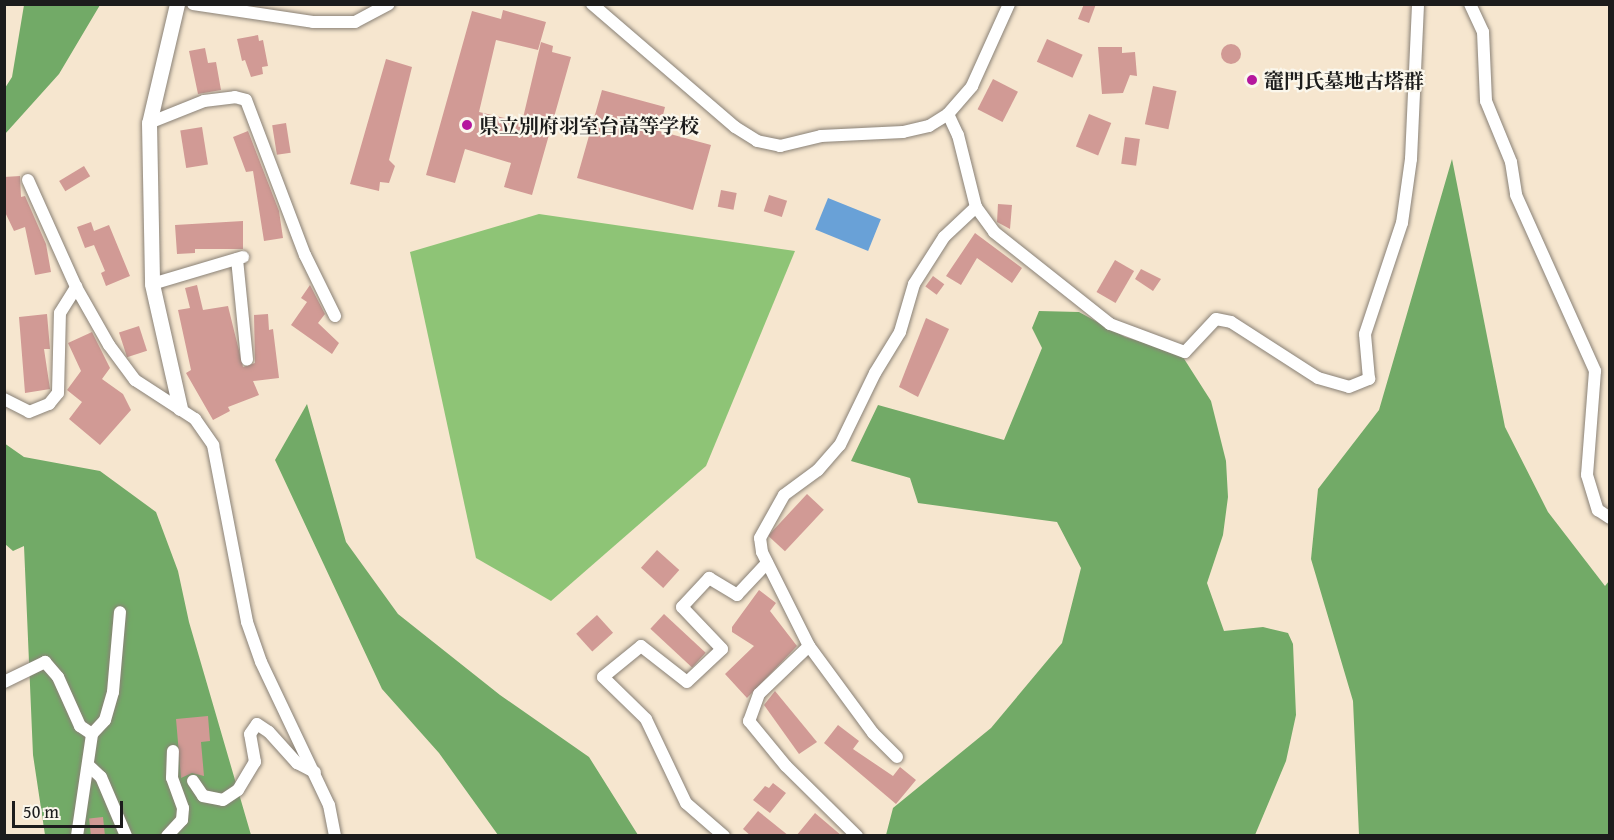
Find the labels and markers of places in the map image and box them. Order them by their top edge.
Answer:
place label: 竈門氏墓地古塔群 [1264,68,1424,92]
marker: 竈門氏墓地古塔群 [1245,73,1259,87]
place label: 県立別府羽室台高等学校 [479,113,699,137]
marker: 県立別府羽室台高等学校 [460,118,474,132]

